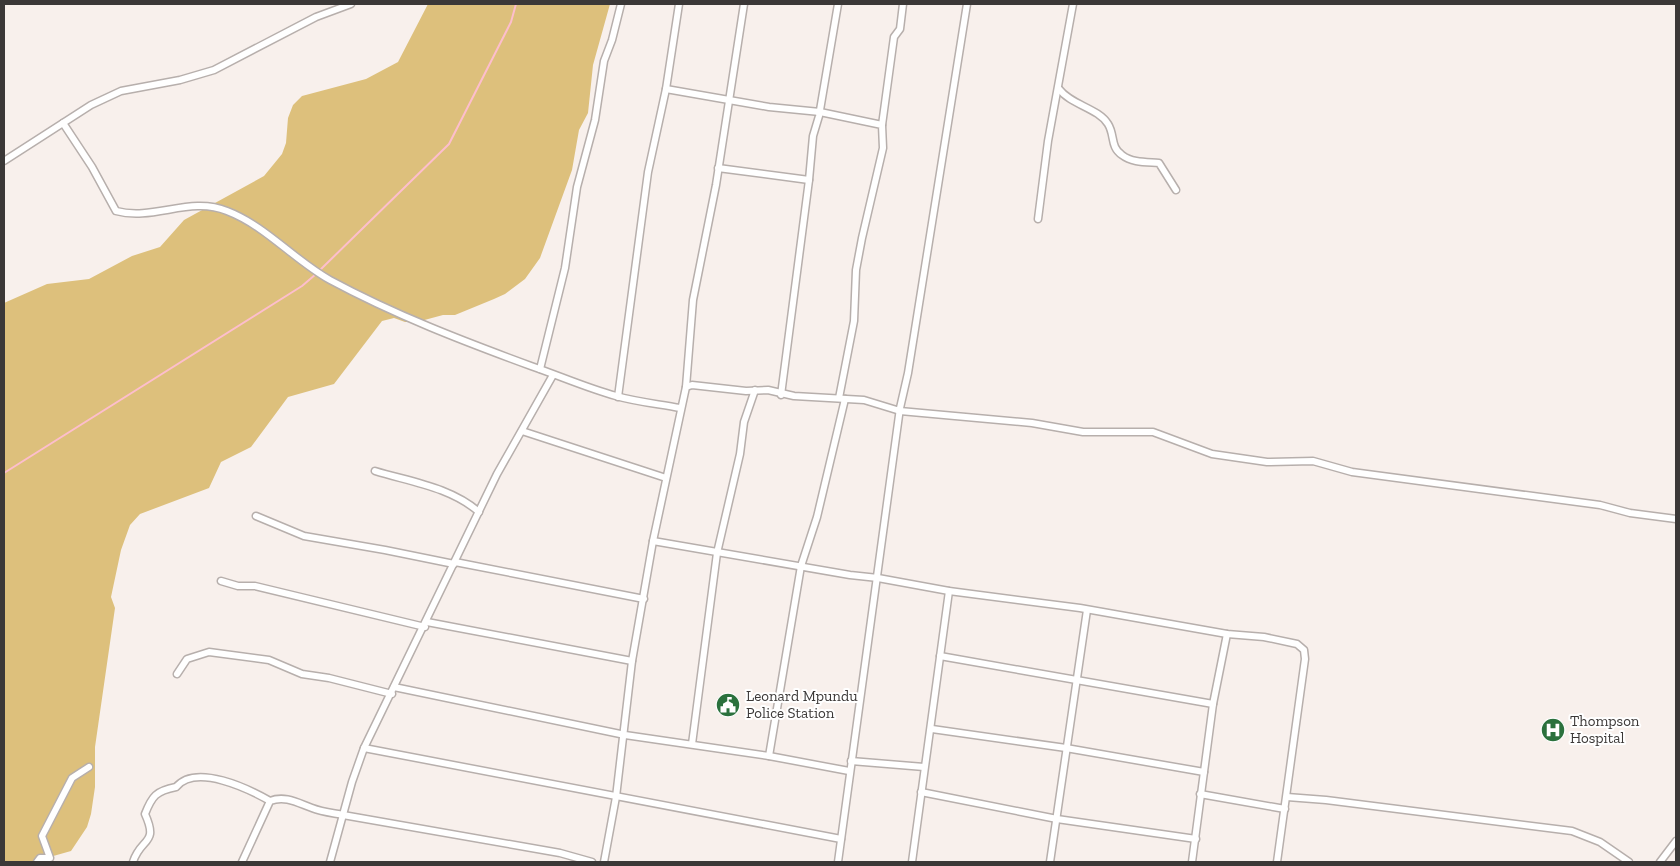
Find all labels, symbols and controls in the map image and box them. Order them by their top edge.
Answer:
place label: Leonard Mpundu Police Station [746,687,858,722]
public building icon: Leonard Mpundu Police Station [715,692,741,718]
place label: Thompson Hospital [1570,712,1640,747]
hospital icon: Thompson Hospital [1540,717,1566,743]

